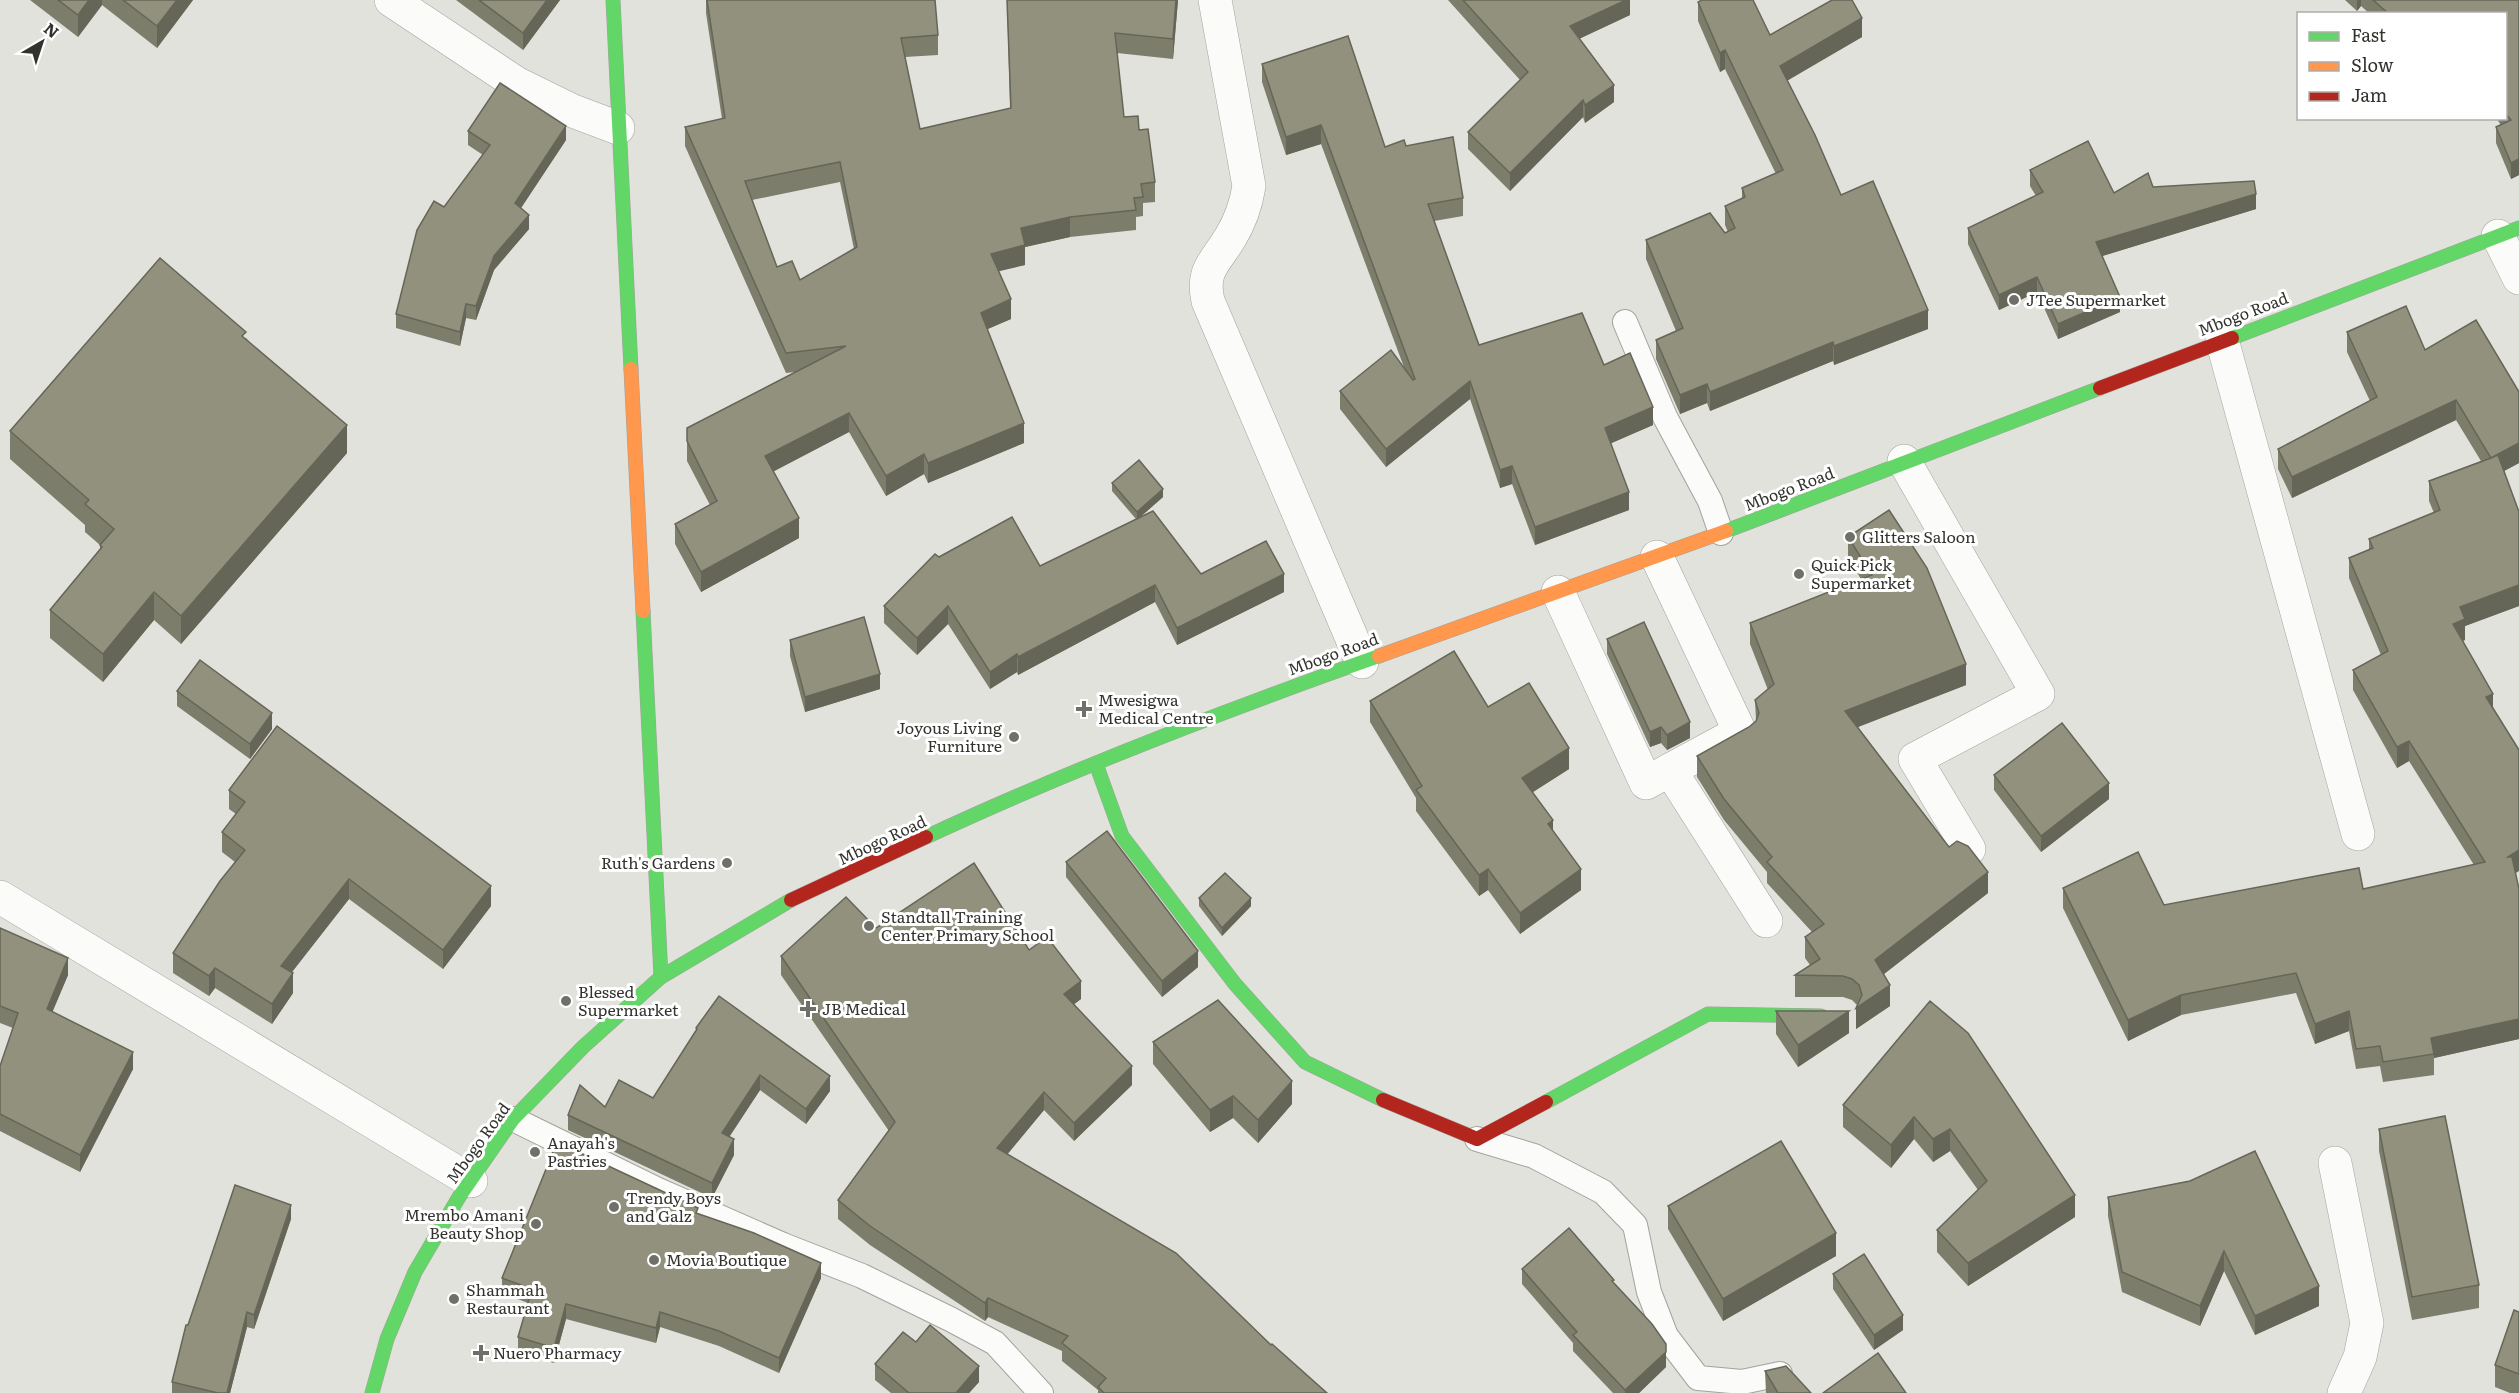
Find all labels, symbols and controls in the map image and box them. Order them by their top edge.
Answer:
north arrow [12,12,72,72]
legend [2297,12,2507,120]
text: N [39,16,65,43]
text: Fast [2351,21,2387,48]
text: Slow [2351,51,2394,78]
text: Jam [2351,81,2387,108]
street label: Mbogo Road [2194,285,2291,341]
place label: JTee Supermarket [2026,287,2166,311]
marker: JTee Supermarket [2007,293,2021,307]
street label: Mbogo Road [1740,460,1837,516]
place label: Glitters Saloon [1862,524,1976,548]
marker: Glitters Saloon [1843,530,1857,544]
place label: Quick Pick Supermarket [1811,552,1912,594]
marker: Quick Pick Supermarket [1792,567,1806,581]
street label: Mbogo Road [1284,626,1382,681]
place label: Mwesigwa Medical Centre [1098,687,1214,729]
marker: Mwesigwa Medical Centre [1075,700,1093,718]
place label: Joyous Living Furniture [897,715,1002,757]
marker: Joyous Living Furniture [1007,730,1021,744]
street label: Mbogo Road [834,808,930,870]
place label: Ruth's Gardens [601,850,715,874]
marker: Ruth's Gardens [720,856,734,870]
place label: Standtall Training Center Primary School [881,904,1054,946]
marker: Standtall Training Center Primary School [862,919,876,933]
place label: Blessed Supermarket [578,979,679,1021]
marker: Blessed Supermarket [559,994,573,1008]
place label: JB Medical [822,996,906,1020]
marker: JB Medical [799,1000,817,1018]
street label: Mbogo Road [440,1097,515,1188]
place label: Anayah's Pastries [547,1130,615,1172]
marker: Anayah's Pastries [528,1145,542,1159]
place label: Trendy Boys and Galz [626,1185,721,1227]
marker: Trendy Boys and Galz [607,1200,621,1214]
place label: Mrembo Amani Beauty Shop [404,1202,524,1244]
marker: Mrembo Amani Beauty Shop [529,1217,543,1231]
place label: Movia Boutique [666,1247,787,1271]
marker: Movia Boutique [647,1253,661,1267]
place label: Shammah Restaurant [466,1277,550,1319]
marker: Shammah Restaurant [447,1292,461,1306]
place label: Nuero Pharmacy [493,1340,622,1364]
marker: Nuero Pharmacy [474,1346,488,1360]

